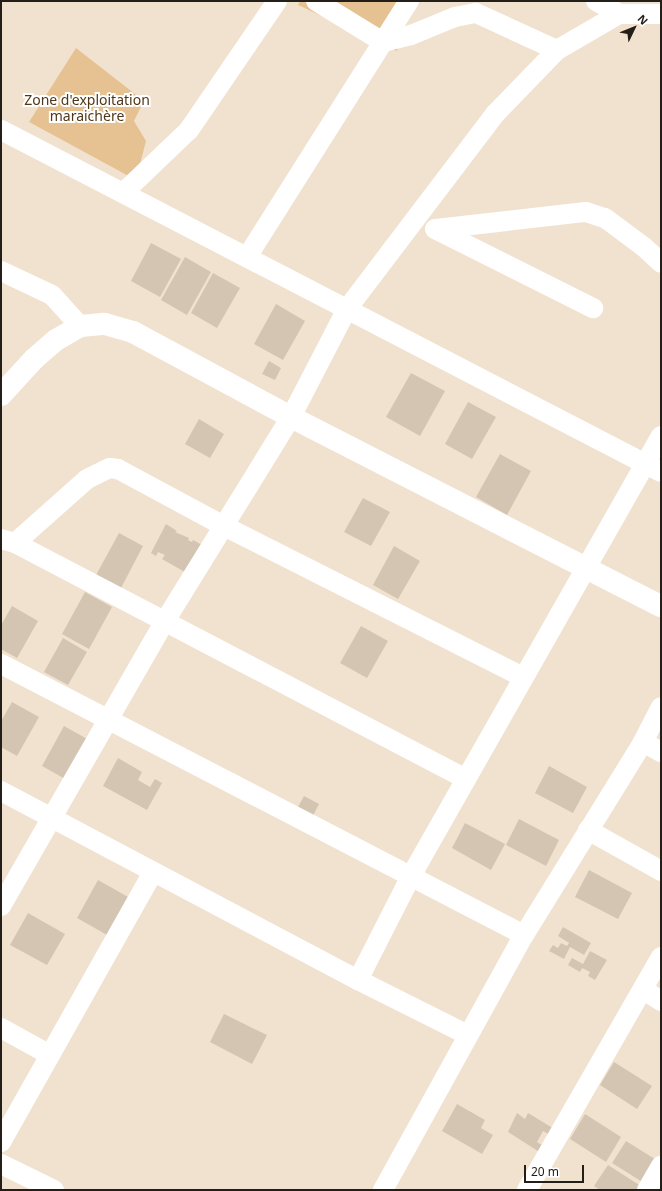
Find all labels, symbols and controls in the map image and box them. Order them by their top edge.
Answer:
north arrow [614,8,654,48]
text: N [635,11,652,28]
park label: Zone d'exploitation maraichère [24,92,150,124]
scale bar [526,1157,586,1183]
text: 20 m [531,1163,559,1180]

